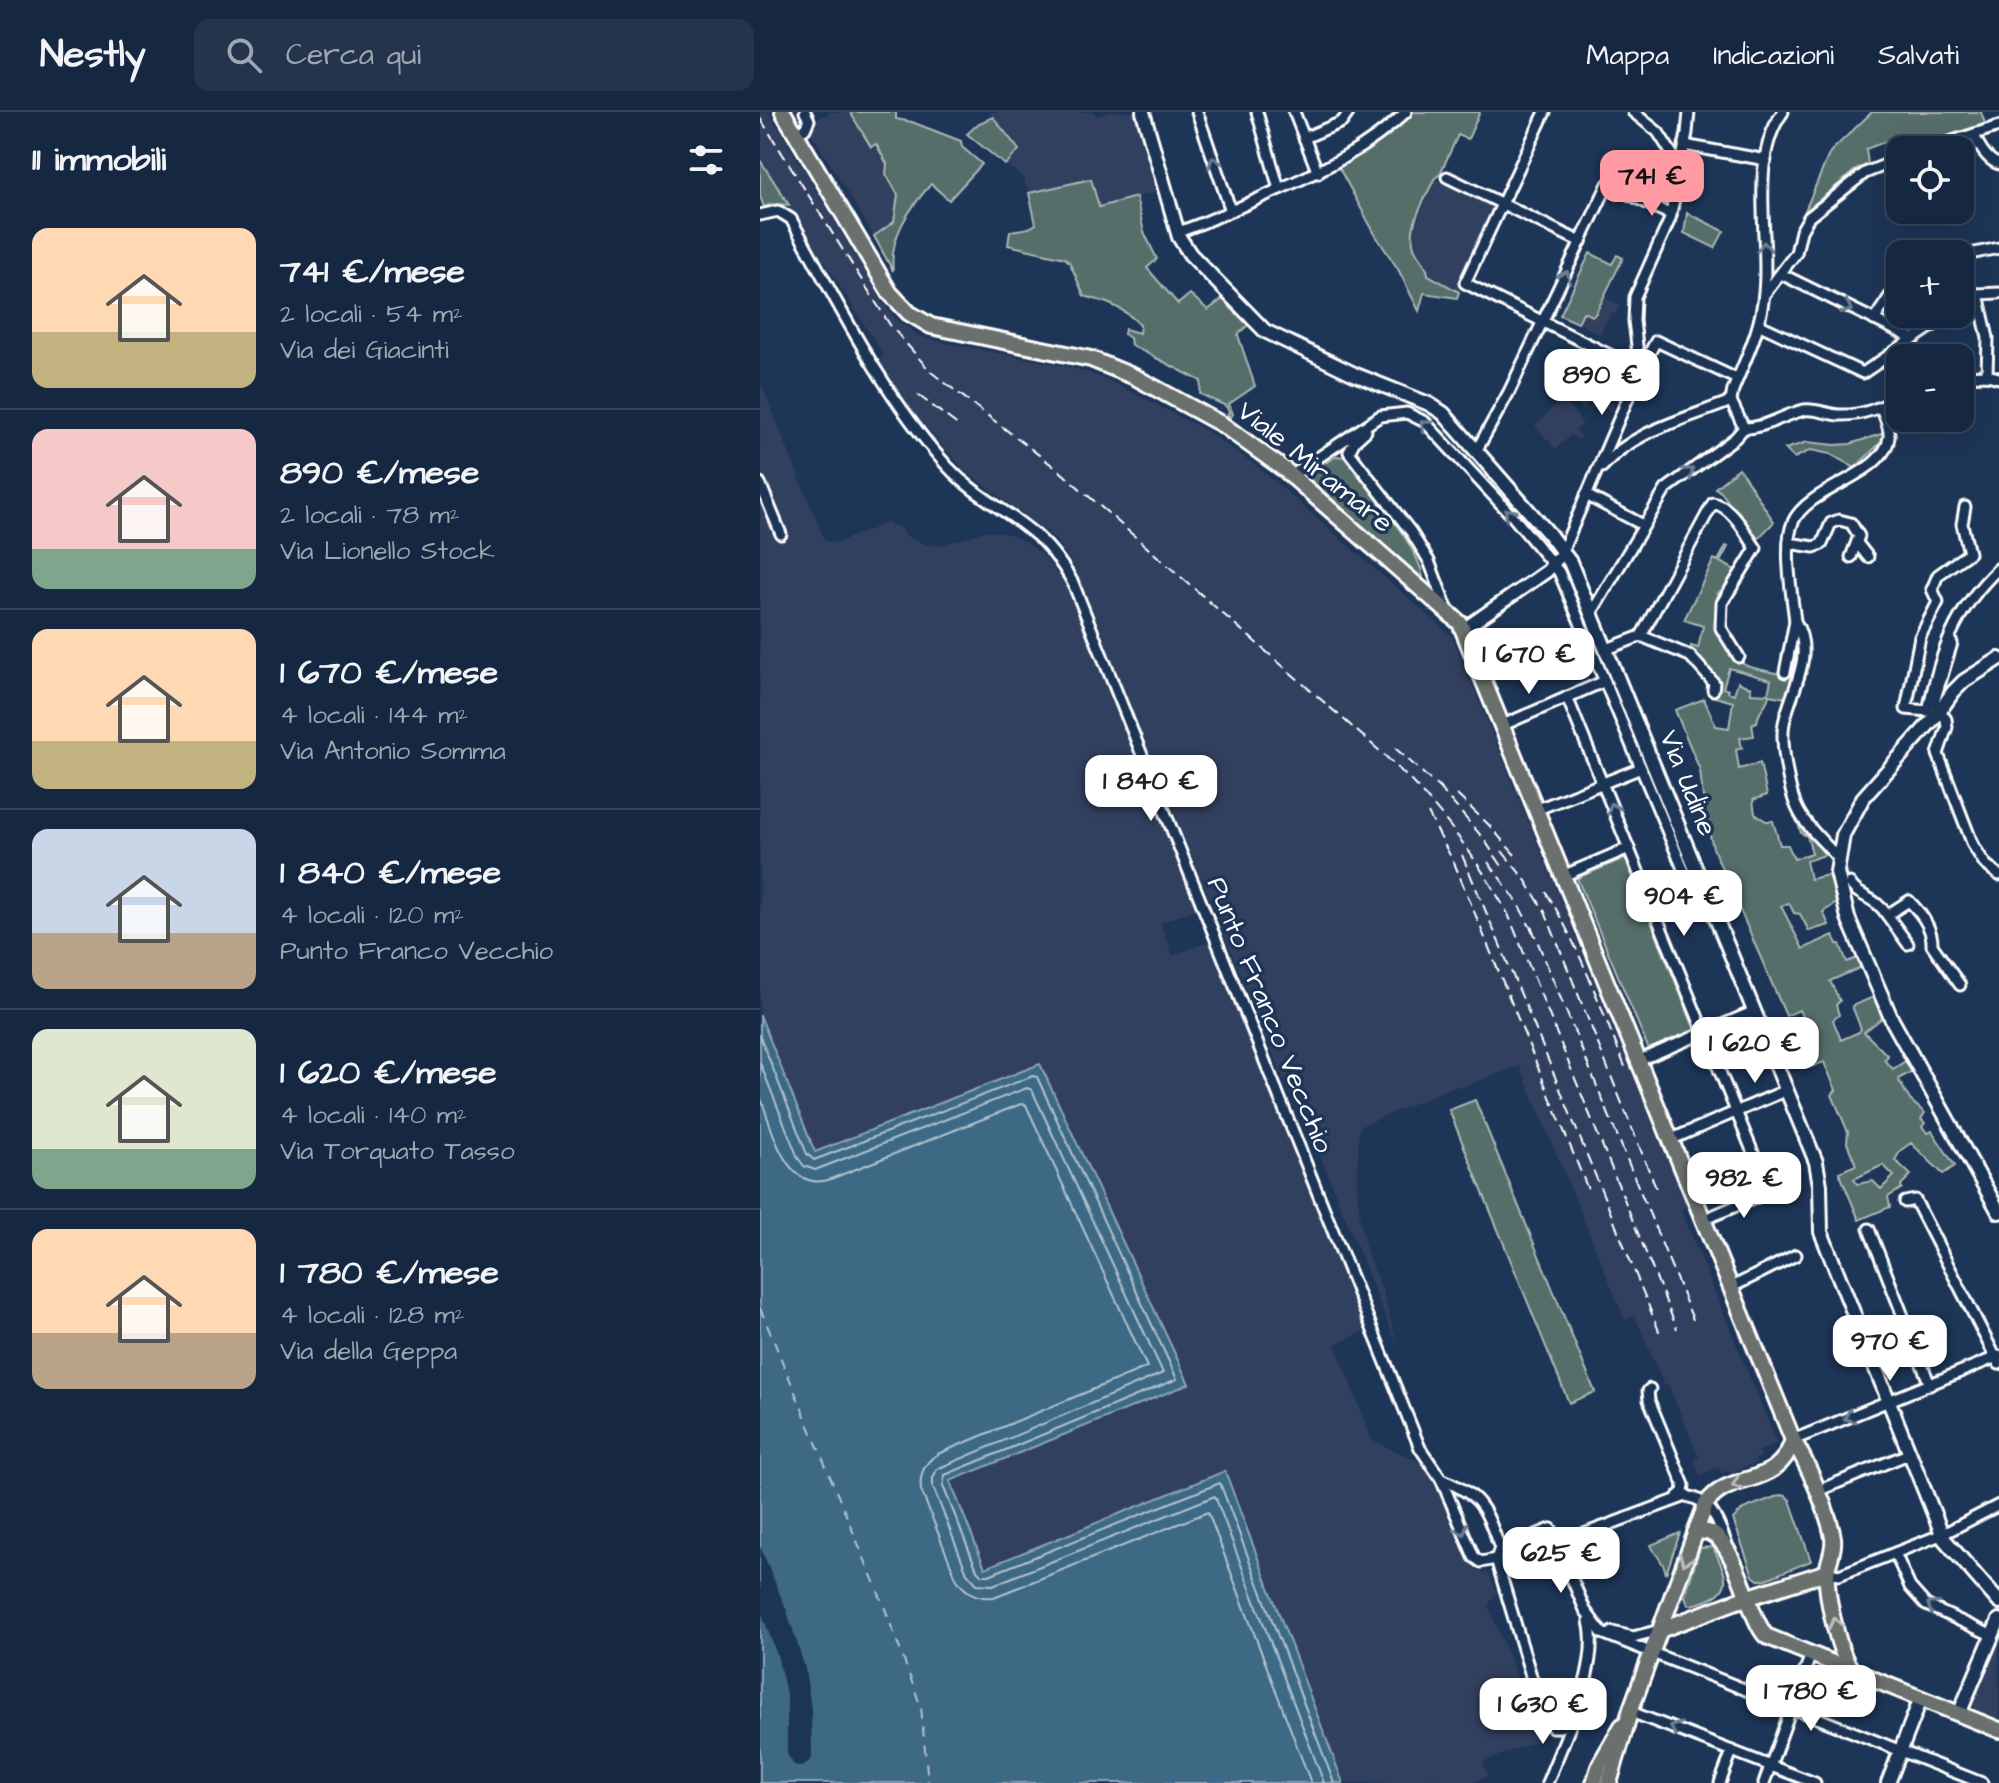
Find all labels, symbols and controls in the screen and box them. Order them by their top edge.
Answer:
search box [194,19,754,91]
text: Nestly [40,29,146,81]
icon: search [222,33,266,77]
text: Cerca qui [286,34,421,76]
text: Mappa [1586,36,1669,75]
text: Indicazioni [1713,36,1834,75]
text: Salvati [1878,36,1959,75]
text: 11 immobili [32,136,166,184]
map controls [1886,136,1974,432]
button: locate [1886,136,1974,224]
icon: filters [684,138,728,182]
pin: 741 € [1596,150,1708,218]
one-way arrow [1207,155,1224,169]
text: 741 € [1618,158,1686,194]
one-way arrow [1755,240,1772,253]
button: + [1886,240,1974,328]
text: 741 €/mese [280,248,465,296]
icon: home [96,260,192,356]
one-way arrow [1555,270,1571,285]
text: 2 locali · 54 m² [280,296,463,332]
one-way arrow [1839,298,1853,314]
text: Via dei Giacinti [280,332,449,368]
button: − [1886,344,1974,432]
pin: 890 € [1546,349,1658,417]
text: 890 € [1562,357,1642,393]
street label: Viale Miramare [1229,392,1401,542]
one-way arrow [1420,420,1435,434]
text: 890 €/mese [280,449,479,497]
icon: home [96,461,192,557]
one-way arrow [1680,467,1694,481]
text: 2 locali · 78 m² [280,497,459,533]
one-way arrow [1504,508,1519,522]
text: Via Lionello Stock [280,533,495,569]
pin: 1 670 € [1455,628,1603,696]
text: 1 670 € [1482,636,1576,672]
text: 1 670 €/mese [280,649,498,697]
icon: home [96,661,192,757]
text: 4 locali · 144 m² [280,697,468,733]
street label: Via Udine [1649,724,1727,842]
text: Via Antonio Somma [280,733,506,769]
pin: 1 840 € [1077,755,1225,823]
text: 1 840 € [1103,763,1199,799]
one-way arrow [1606,802,1622,816]
text: 1 840 €/mese [280,849,501,897]
icon: home [96,861,192,957]
pin: 904 € [1628,870,1740,938]
street label: Punto Franco Vecchio [1197,871,1343,1159]
text: 904 € [1644,878,1724,914]
text: 4 locali · 120 m² [280,897,464,933]
text: Punto Franco Vecchio [280,933,553,969]
pin: 1 620 € [1681,1017,1829,1085]
text: 1 620 € [1709,1025,1801,1061]
text: 1 620 €/mese [280,1049,497,1097]
icon: home [96,1061,192,1157]
text: 4 locali · 140 m² [280,1097,467,1133]
text: Via Torquato Tasso [280,1133,515,1169]
pin: 982 € [1688,1152,1800,1220]
text: 982 € [1705,1160,1783,1196]
text: 1 780 €/mese [280,1249,499,1297]
icon: home [96,1261,192,1357]
text: 4 locali · 128 m² [280,1297,464,1333]
pin: 970 € [1834,1315,1946,1383]
text: 970 € [1851,1323,1929,1359]
text: Via della Geppa [280,1333,457,1369]
one-way arrow [1843,1407,1857,1424]
one-way arrow [1731,1475,1745,1491]
one-way arrow [1453,1521,1469,1536]
pin: 625 € [1505,1527,1617,1595]
text: 625 € [1521,1535,1601,1571]
one-way arrow [1678,1552,1695,1566]
one-way arrow [1926,1600,1940,1615]
one-way arrow [1828,1616,1845,1630]
pin: 1 780 € [1737,1665,1885,1733]
text: 1 780 € [1764,1673,1858,1709]
pin: 1 630 € [1469,1678,1617,1746]
text: 1 630 € [1498,1686,1588,1722]
one-way arrow [1669,1721,1683,1738]

